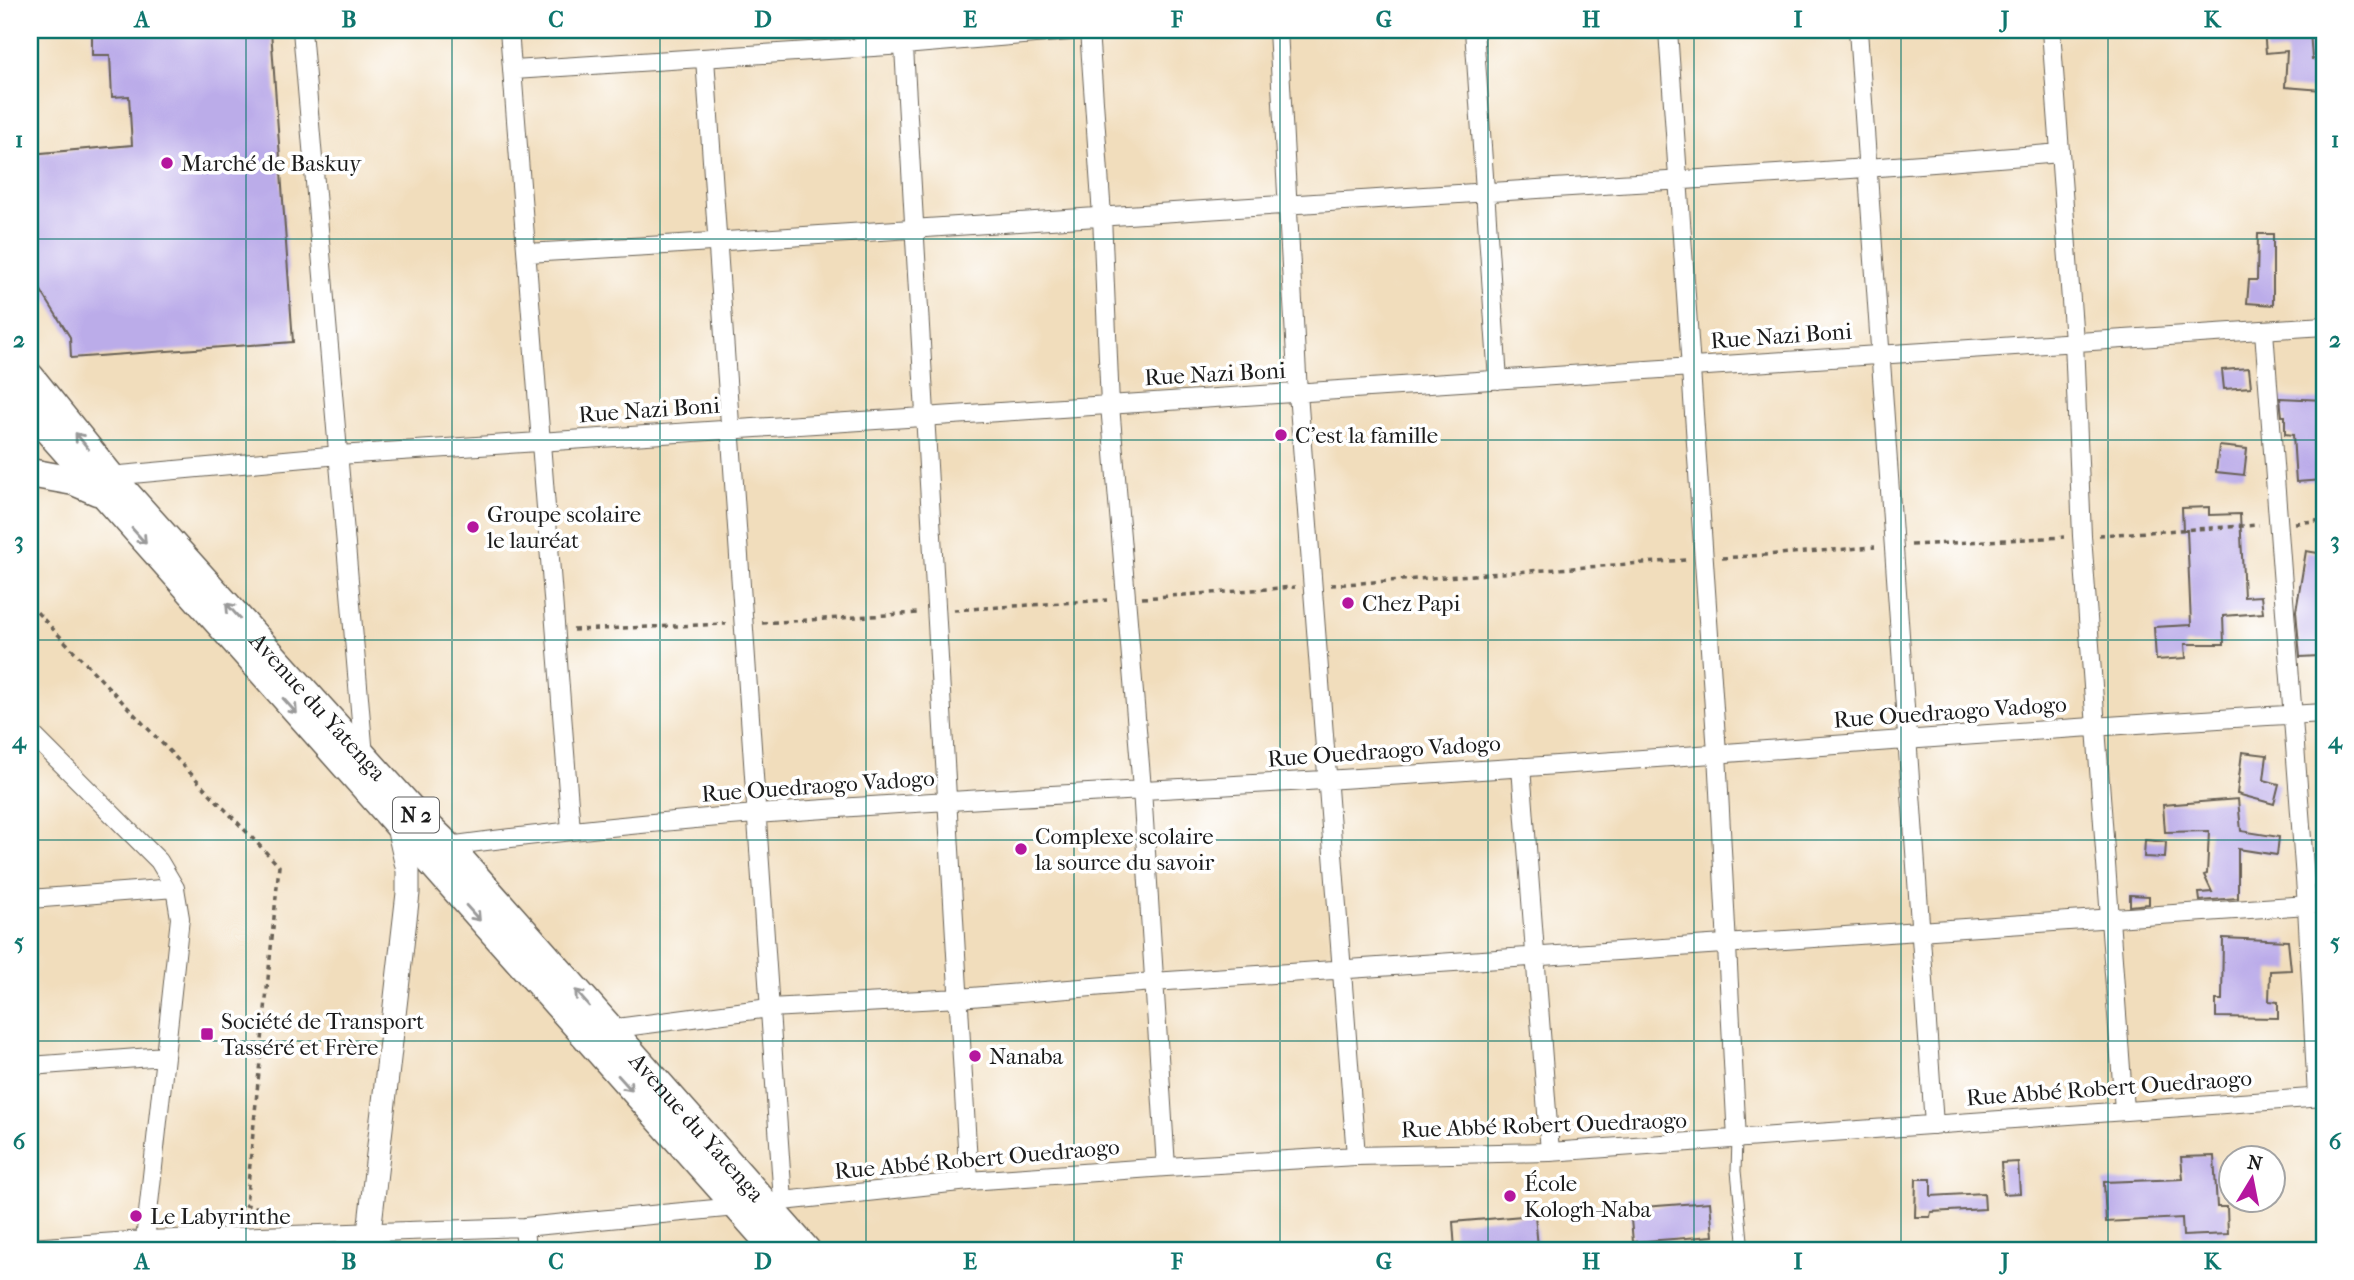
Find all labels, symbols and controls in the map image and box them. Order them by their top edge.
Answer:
text: A [133,6,151,33]
text: B [342,6,357,33]
text: C [548,6,564,33]
text: D [754,6,772,33]
text: E [963,6,977,33]
text: F [1170,6,1184,33]
text: G [1376,6,1392,33]
text: H [1582,6,1600,33]
text: I [1794,6,1803,33]
text: J [1999,6,2010,33]
text: K [2204,6,2223,33]
text: 1 [15,126,23,153]
text: 1 [2331,126,2339,153]
place label: Marché de Baskuy [181,150,362,177]
marker: Marché de Baskuy [159,155,175,171]
street label: Rue Nazi Boni [1709,318,1853,354]
text: 2 [13,326,25,353]
text: 2 [2329,326,2341,353]
street label: Rue Nazi Boni [1144,357,1287,391]
street label: Rue Nazi Boni [577,392,721,428]
place label: C'est la famille [1295,422,1438,449]
marker: C'est la famille [1273,427,1289,443]
one-way arrow [74,432,89,450]
place label: Groupe scolaire le lauréat [486,501,641,554]
marker: Groupe scolaire le lauréat [465,519,481,535]
text: 3 [14,527,24,554]
one-way arrow [131,527,147,545]
text: 3 [2330,527,2340,554]
place label: Chez Papi [1362,590,1460,617]
marker: Chez Papi [1340,595,1356,611]
one-way arrow [225,602,241,620]
street label: Avenue du Yatenga [244,626,392,786]
street label: Rue Ouedraogo Vadogo [1832,690,2068,734]
one-way arrow [282,697,298,715]
text: 4 [11,727,27,754]
text: 4 [2327,727,2343,754]
street label: Rue Ouedraogo Vadogo [1266,729,1502,773]
street label: Rue Ouedraogo Vadogo [700,764,936,808]
road number: N 2 [393,798,439,832]
place label: Complexe scolaire la source du savoir [1034,823,1214,876]
marker: Complexe scolaire la source du savoir [1013,841,1029,857]
one-way arrow [465,904,481,922]
text: 5 [14,928,24,955]
text: 5 [2330,928,2340,955]
one-way arrow [573,990,590,1007]
place label: Société de Transport Tasséré et Frère [221,1008,424,1061]
marker: Société de Transport Tasséré et Frère [199,1026,215,1042]
place label: Nanaba [989,1043,1064,1070]
street label: Avenue du Yatenga [623,1046,770,1207]
marker: Nanaba [967,1048,983,1064]
street label: Rue Abbé Robert Ouedraogo [1965,1065,2253,1111]
one-way arrow [617,1074,633,1092]
street label: Rue Abbé Robert Ouedraogo [1401,1107,1687,1143]
text: 6 [13,1128,26,1155]
text: 6 [2329,1128,2342,1155]
street label: Rue Abbé Robert Ouedraogo [833,1133,1121,1185]
north arrow [2218,1144,2288,1214]
text: N [2246,1151,2264,1175]
place label: École Kologh-Naba [1524,1170,1651,1223]
marker: École Kologh-Naba [1502,1188,1518,1204]
place label: Le Labyrinthe [150,1203,291,1230]
marker: Le Labyrinthe [128,1208,144,1224]
text: A [133,1248,151,1275]
text: B [342,1248,357,1275]
text: C [548,1248,564,1275]
text: D [754,1248,772,1275]
text: E [963,1248,977,1275]
text: F [1170,1248,1184,1275]
text: G [1376,1248,1392,1275]
text: H [1582,1248,1600,1275]
text: I [1794,1248,1803,1275]
text: J [1999,1248,2010,1275]
text: K [2204,1248,2223,1275]

